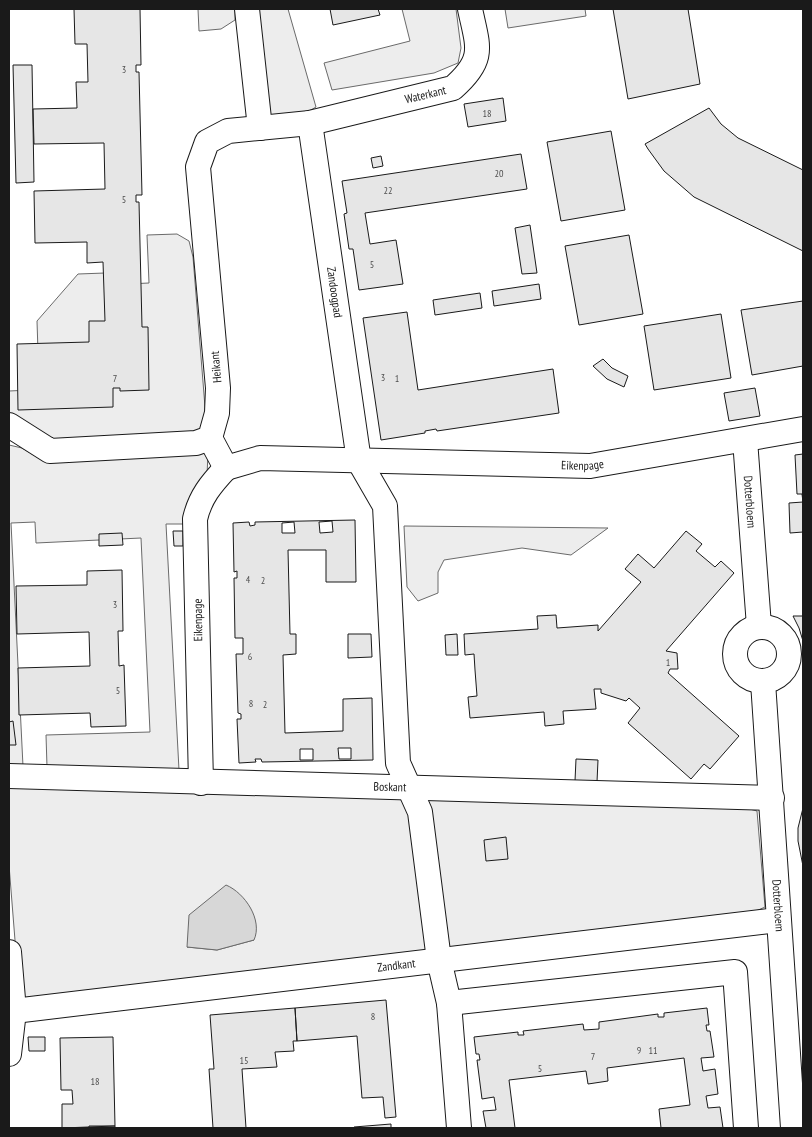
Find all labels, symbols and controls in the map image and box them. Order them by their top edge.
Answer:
house number: 3 [122,63,126,76]
street label: Waterkant [403,82,448,107]
house number: 18 [483,107,492,120]
house number: 20 [495,167,504,180]
house number: 22 [384,184,393,197]
house number: 5 [122,193,126,206]
house number: 5 [370,258,374,271]
street label: Zandoogpad [324,266,346,319]
street label: Heikant [207,350,224,384]
house number: 3 [381,371,385,384]
house number: 7 [113,372,117,385]
house number: 1 [395,372,399,385]
street label: Eikenpage [561,456,605,473]
street label: Dotterbloem [741,475,760,529]
house number: 4 [246,573,251,586]
house number: 2 [261,574,265,587]
house number: 3 [113,598,117,611]
street label: Eikenpage [190,599,205,641]
house number: 6 [248,650,253,663]
house number: 1 [666,656,670,669]
house number: 5 [116,684,120,697]
house number: 8 [249,697,253,710]
house number: 2 [263,698,267,711]
street label: Boskant [373,779,407,794]
street label: Dotterbloem [769,879,788,932]
street label: Zandkant [376,955,417,975]
house number: 8 [371,1010,375,1023]
house number: 9 [637,1044,641,1057]
house number: 11 [649,1044,658,1057]
house number: 7 [591,1050,595,1063]
house number: 15 [240,1054,249,1067]
house number: 5 [538,1062,542,1075]
house number: 18 [91,1075,100,1088]

